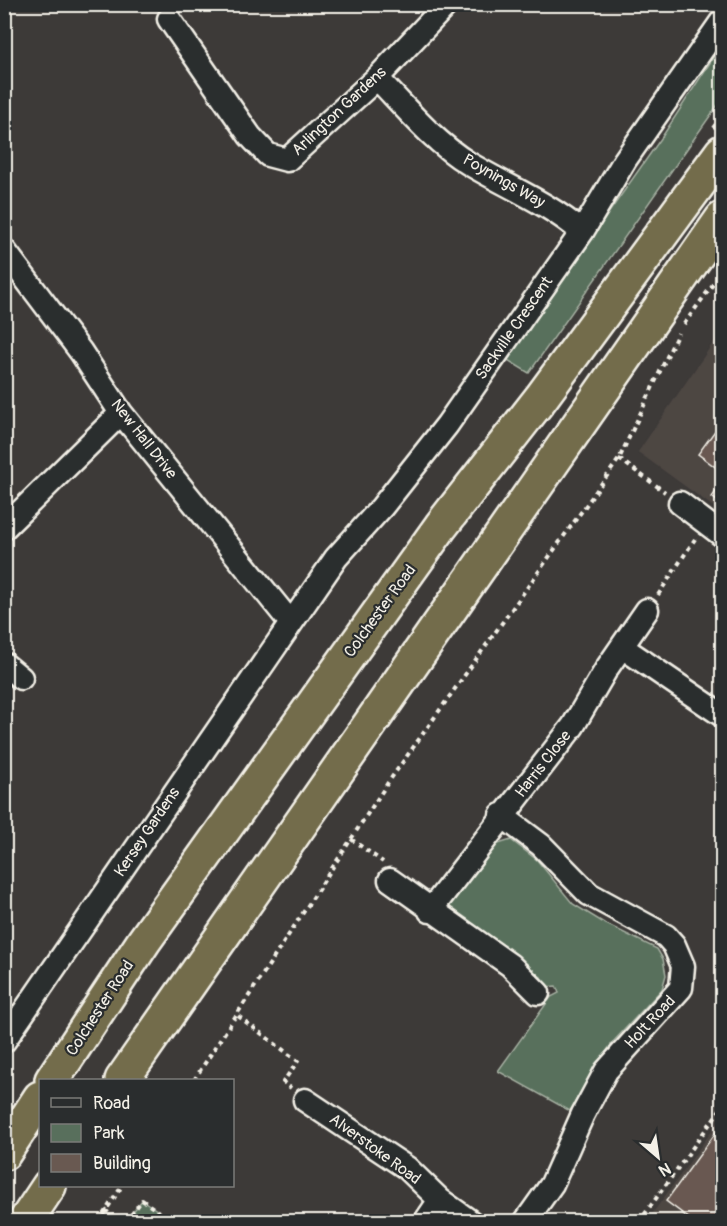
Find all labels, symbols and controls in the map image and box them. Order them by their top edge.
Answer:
street label: Arlington Gardens [288,62,390,160]
street label: Poynings Way [459,149,549,213]
street label: Sackville Crescent [471,272,557,384]
street label: New Hall Drive [107,395,181,483]
street label: Colchester Road [340,561,420,661]
street label: Harris Close [511,726,576,802]
street label: Kersey Gardens [110,784,184,880]
street label: Colchester Road [62,957,138,1059]
street label: Holt Road [620,991,680,1053]
legend [39,1079,234,1187]
text: Road [93,1092,130,1115]
street label: Alverstoke Road [325,1109,425,1189]
text: Park [93,1122,125,1145]
north arrow [628,1127,688,1187]
text: Building [93,1152,151,1175]
text: N [655,1158,674,1181]

